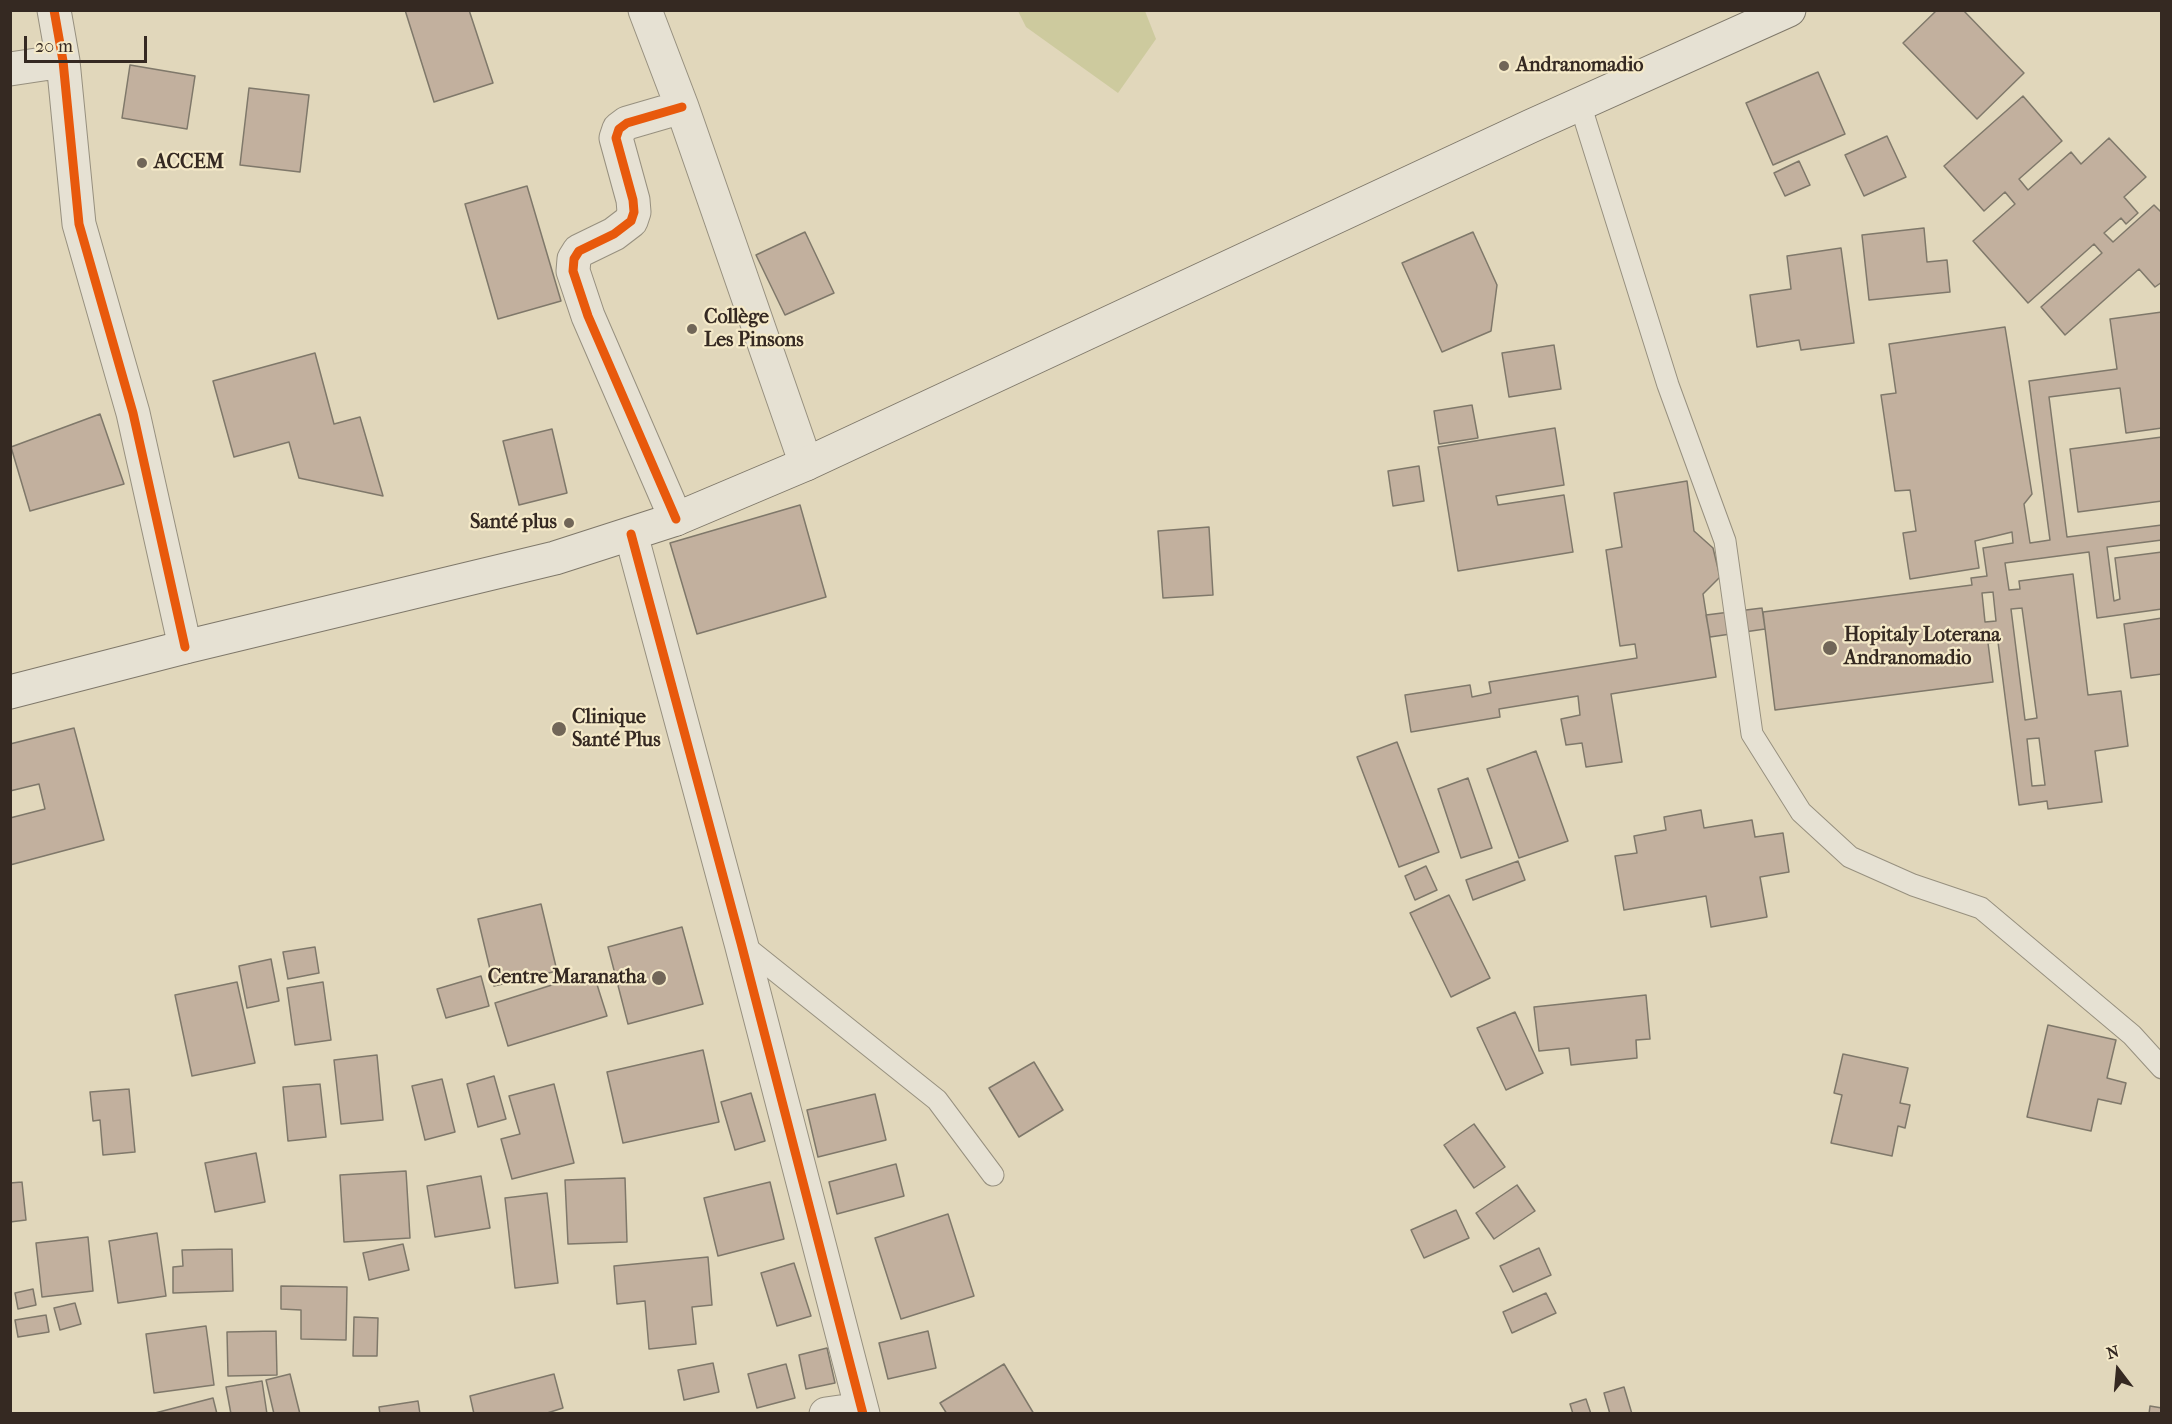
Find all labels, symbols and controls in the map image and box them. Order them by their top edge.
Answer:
scale bar [27,24,150,62]
text: 20 m [35,36,73,57]
place label: Andranomadio [1516,54,1643,78]
marker: Andranomadio [1497,59,1511,73]
place label: ACCEM [154,151,224,175]
marker: ACCEM [135,156,149,170]
place label: Collège Les Pinsons [704,306,804,353]
marker: Collège Les Pinsons [685,322,699,336]
place label: Santé plus [470,511,557,535]
marker: Santé plus [562,516,576,530]
place label: Hopitaly Loterana Andranomadio [1844,624,2001,671]
marker: Hopitaly Loterana Andranomadio [1821,639,1839,657]
place label: Clinique Santé Plus [572,706,661,753]
marker: Clinique Santé Plus [550,720,568,738]
place label: Centre Maranatha [488,966,646,990]
marker: Centre Maranatha [650,969,668,987]
north arrow [2088,1340,2148,1400]
text: N [2104,1341,2121,1363]

